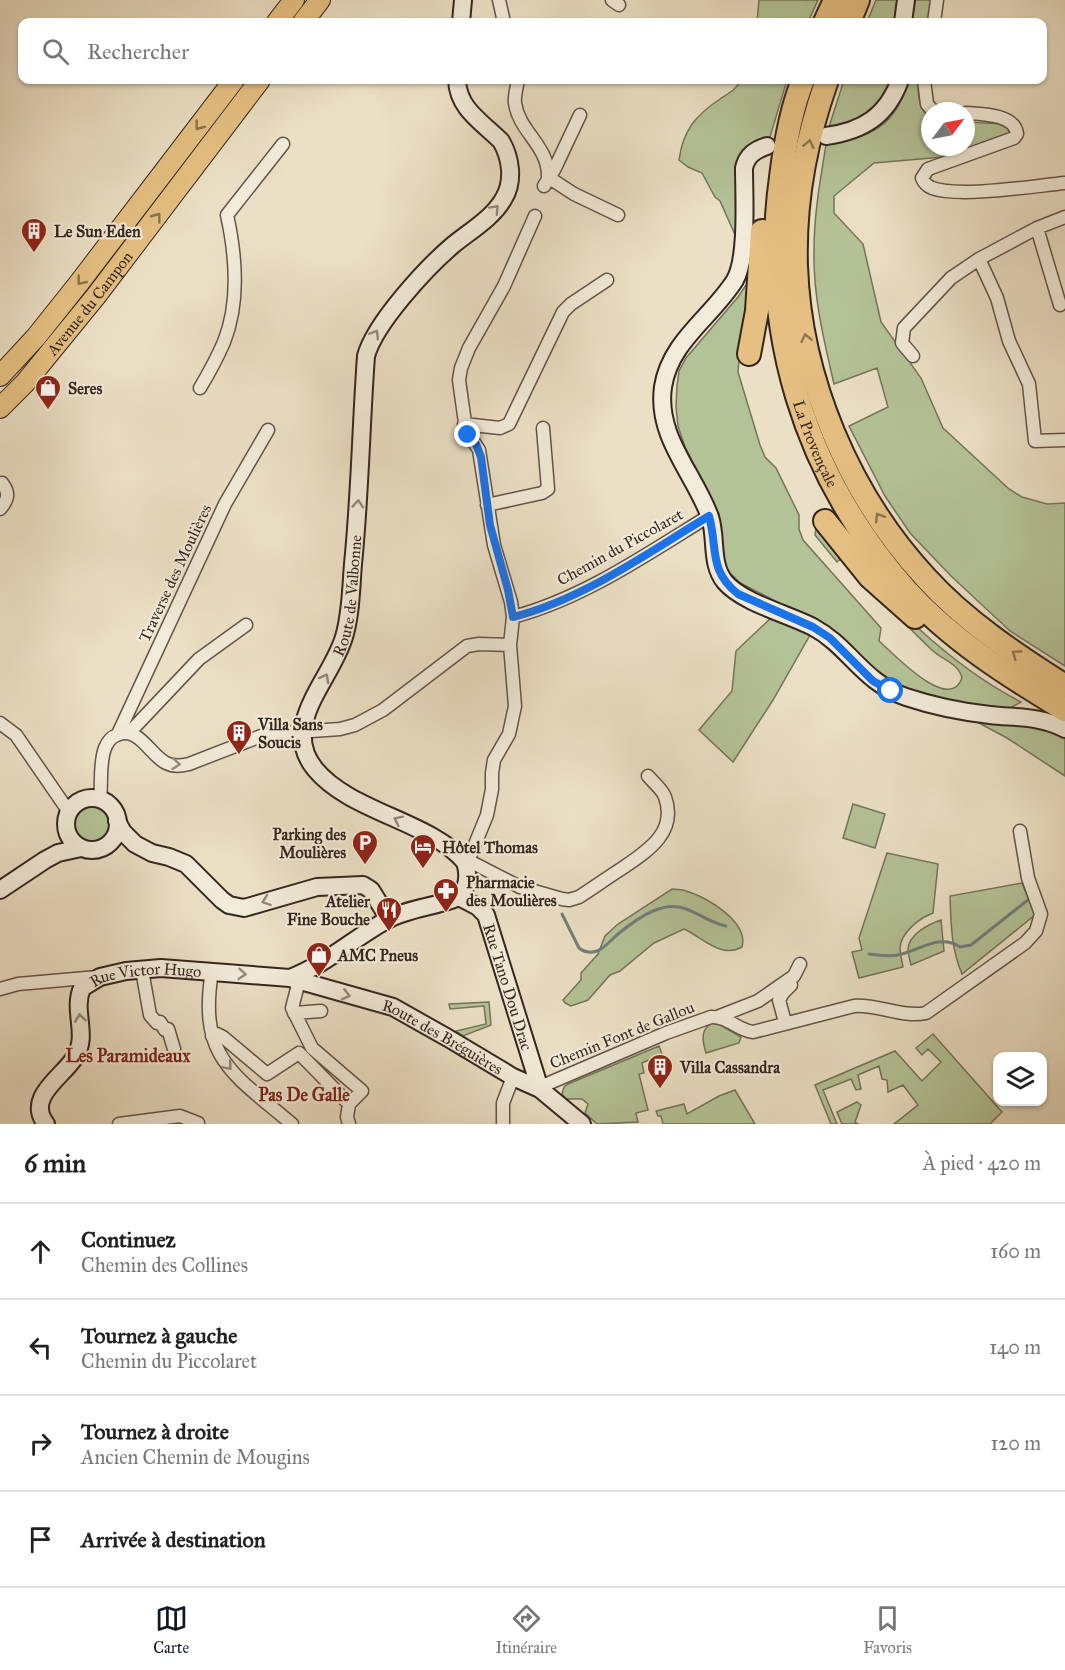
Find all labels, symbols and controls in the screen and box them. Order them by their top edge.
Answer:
search box [18,18,1047,84]
icon: search [39,35,72,68]
text: Rechercher [87,38,189,65]
north arrow [921,102,975,156]
one-way arrow [195,120,206,131]
one-way arrow [801,140,814,150]
one-way arrow [488,205,499,215]
one-way arrow [149,212,160,223]
building icon: Le Sun Eden [19,216,49,254]
place label: Le Sun Eden [54,222,141,241]
street label: Avenue du Campon [42,247,136,360]
one-way arrow [77,275,88,286]
one-way arrow [368,330,380,340]
one-way arrow [800,333,813,343]
shop icon: Seres [33,373,63,411]
place label: Seres [68,379,102,398]
street label: La Provençale [789,398,842,490]
route end [454,421,480,447]
one-way arrow [352,499,365,508]
street label: Traverse des Moulières [135,501,215,645]
street label: Chemin du Piccolaret [554,504,686,589]
one-way arrow [874,513,886,523]
street label: Route de Valbonne [328,534,365,659]
one-way arrow [1012,650,1023,661]
one-way arrow [318,674,329,684]
route start [877,677,903,703]
place label: Villa Sans Soucis [257,715,323,752]
building icon: Villa Sans Soucis [224,718,254,756]
one-way arrow [171,757,181,770]
one-way arrow [393,816,404,828]
place label: Parking des Moulières [273,825,346,862]
parking icon: Parking des Moulières [350,828,380,866]
hotel icon: Hôtel Thomas [408,832,438,870]
place label: Hôtel Thomas [442,838,538,857]
place label: Pharmacie des Moulières [466,873,557,910]
pharmacy icon: Pharmacie des Moulières [431,876,461,914]
place label: Atelier Fine Bouche [287,892,371,929]
one-way arrow [261,894,272,907]
restaurant icon: Atelier Fine Bouche [374,895,404,933]
street label: Rue Tano Dou Drac [480,921,537,1053]
shop icon: AMC Pneus [304,940,334,978]
place label: AMC Pneus [337,946,418,965]
street label: Rue Victor Hugo [86,958,202,991]
one-way arrow [237,967,246,980]
one-way arrow [341,987,351,1000]
street label: Route des Bréguières [380,995,507,1078]
street label: Chemin Font de Gallou [547,997,697,1073]
one-way arrow [75,1013,87,1023]
district label: Les Paramideaux [66,1045,191,1067]
building icon: Villa Cassandra [645,1052,675,1090]
map controls [993,1052,1047,1106]
button: layers [993,1052,1047,1106]
place label: Villa Cassandra [679,1058,781,1077]
one-way arrow [221,1059,232,1070]
district label: Pas De Galle [258,1084,350,1106]
text: 6 min [24,1147,86,1179]
text: À pied · 420 m [923,1151,1041,1175]
text: Continuez [81,1226,176,1253]
icon: ahead [24,1235,57,1268]
text: 160 m [990,1239,1041,1263]
text: Chemin des Collines [81,1253,248,1277]
text: Tournez à gauche [81,1322,237,1349]
icon: left [24,1331,57,1364]
text: 140 m [989,1335,1041,1359]
text: Chemin du Piccolaret [81,1349,257,1373]
text: Tournez à droite [81,1418,229,1445]
icon: right [24,1427,57,1460]
text: 120 m [990,1431,1041,1455]
text: Ancien Chemin de Mougins [81,1445,310,1469]
icon: arrive [24,1523,57,1556]
text: Arrivée à destination [81,1526,266,1553]
tab: Carte [153,1602,189,1657]
tab: Itinéraire [495,1602,557,1657]
tab: Favoris [863,1602,912,1657]

